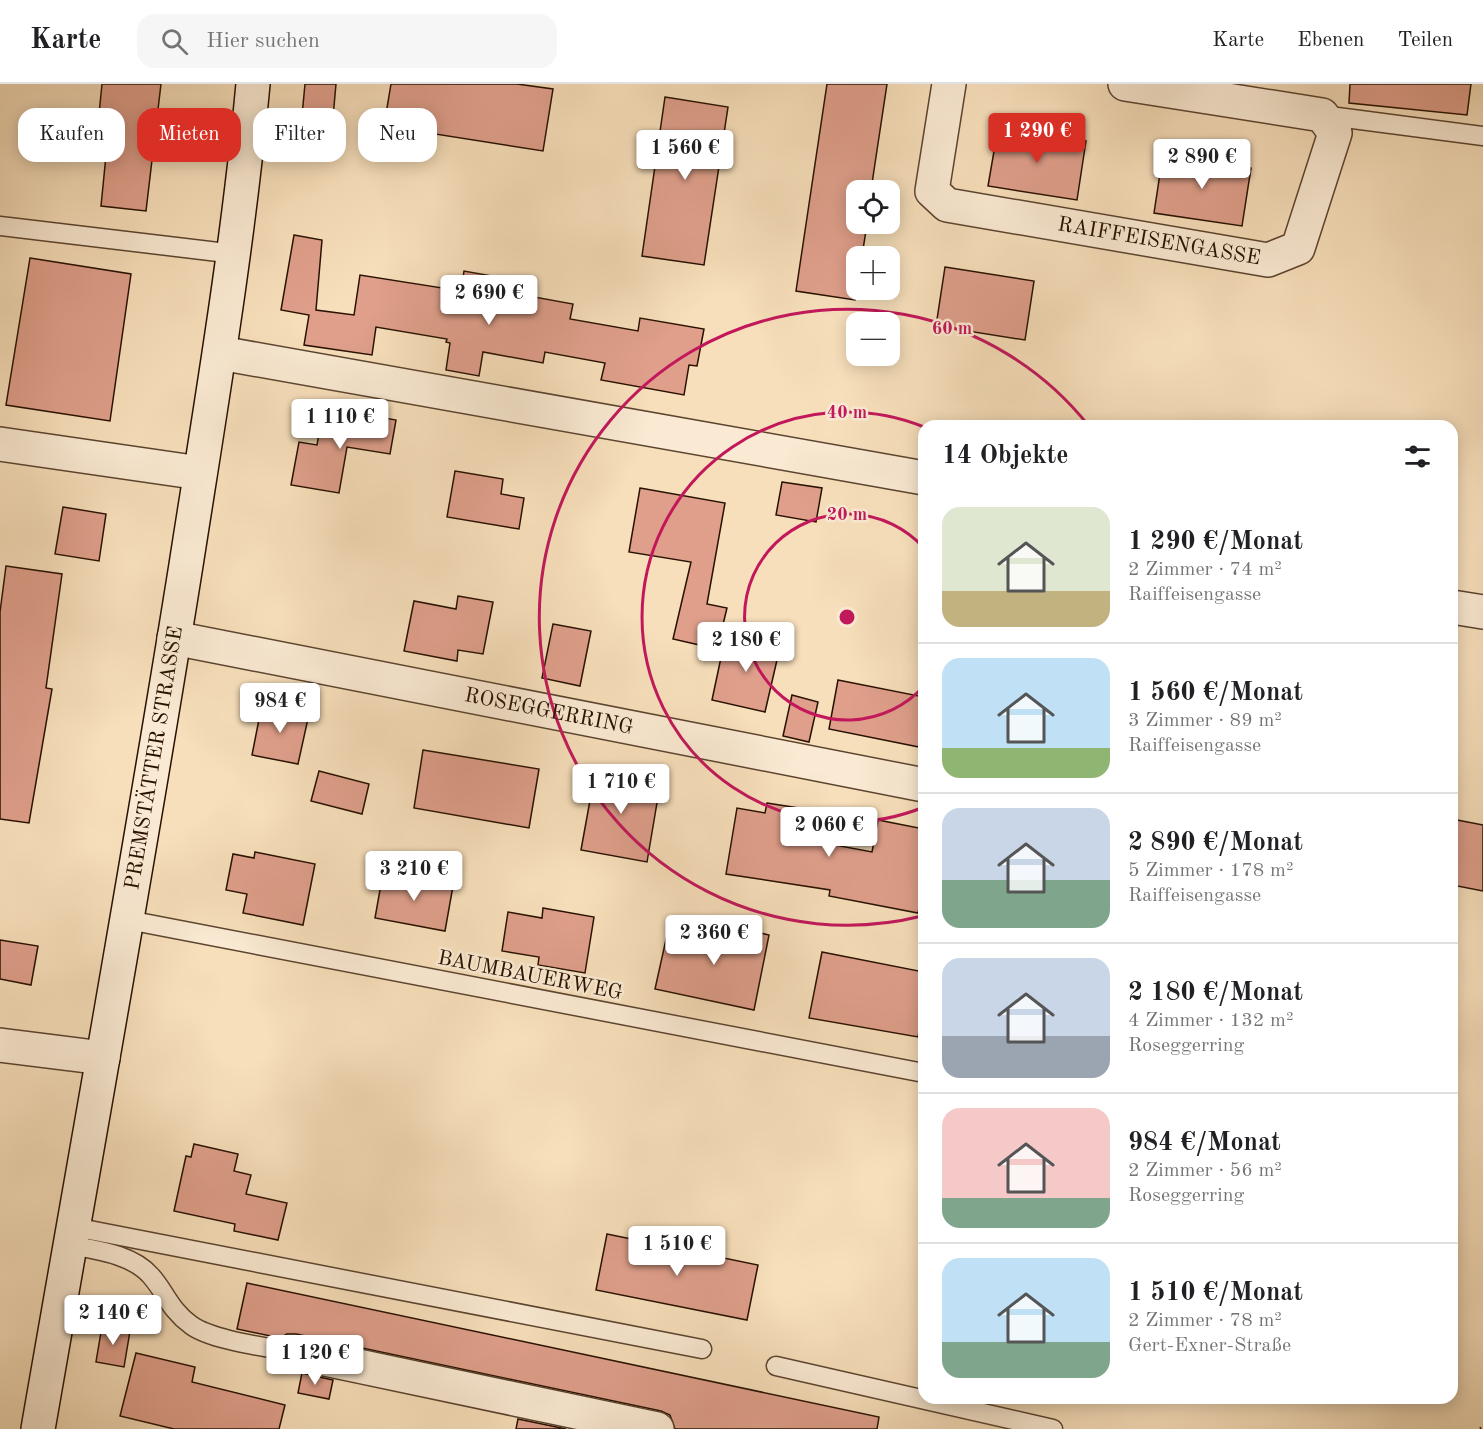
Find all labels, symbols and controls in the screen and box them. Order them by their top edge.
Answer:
search box [137,14,557,68]
icon: search [158,25,191,58]
text: Karte [30,27,101,55]
text: Hier suchen [206,30,320,52]
text: Karte [1212,30,1264,51]
text: Ebenen [1297,30,1364,51]
text: Teilen [1397,30,1453,51]
chip: Kaufen [18,108,125,162]
chip: Mieten [137,108,241,162]
chip: Filter [253,108,346,162]
chip: Neu [358,108,437,162]
pin: 1 290 € [982,113,1092,164]
text: 1 290 € [1002,122,1072,142]
pin: 1 560 € [630,130,740,181]
text: 1 560 € [650,139,720,159]
pin: 2 890 € [1147,139,1257,190]
text: 2 890 € [1167,148,1237,168]
map controls [846,180,900,366]
button: locate [846,180,900,234]
street label: RAIFFEISENGASSE [1056,214,1262,269]
button: + [846,246,900,300]
pin: 2 690 € [434,275,544,326]
text: 2 690 € [454,284,524,304]
button: − [846,312,900,366]
text: 60 m [932,320,972,338]
pin: 1 110 € [285,399,395,450]
text: 40 m [827,404,867,422]
text: 1 110 € [305,408,375,428]
icon: filters [1401,440,1434,473]
text: 14 Objekte [942,443,1069,469]
text: 20 m [827,506,867,524]
text: 1 290 €/Monat [1128,529,1303,555]
icon: home [990,531,1062,603]
text: 2 Zimmer · 74 m² [1128,560,1282,580]
text: Raiffeisengasse [1128,585,1261,605]
centre of rings [837,607,857,627]
pin: 2 180 € [691,622,801,673]
street label: PREMSTÄTTER STRASSE [122,625,187,891]
text: 2 180 € [711,631,781,651]
text: 1 560 €/Monat [1128,680,1303,706]
icon: home [990,682,1062,754]
pin: 984 € [238,683,322,734]
street label: ROSEGGERRING [463,685,635,738]
text: 984 € [254,692,306,712]
text: 3 Zimmer · 89 m² [1128,711,1282,731]
text: Raiffeisengasse [1128,736,1261,756]
pin: 1 710 € [566,764,676,815]
text: 1 710 € [586,773,656,793]
pin: 2 060 € [774,807,884,858]
text: 2 060 € [794,816,864,836]
text: 2 890 €/Monat [1128,830,1303,856]
icon: home [990,832,1062,904]
pin: 3 210 € [359,851,469,902]
text: 3 210 € [379,860,449,880]
text: 5 Zimmer · 178 m² [1128,861,1293,881]
text: Raiffeisengasse [1128,886,1261,906]
pin: 2 360 € [659,915,769,966]
text: 2 360 € [679,924,749,944]
street label: BAUMBAUERWEG [436,948,624,1004]
text: 2 180 €/Monat [1128,980,1303,1006]
icon: home [990,982,1062,1054]
text: 4 Zimmer · 132 m² [1128,1011,1293,1031]
text: Roseggerring [1128,1036,1244,1056]
text: 984 €/Monat [1128,1130,1281,1156]
icon: home [990,1132,1062,1204]
text: 2 Zimmer · 56 m² [1128,1161,1282,1181]
text: Roseggerring [1128,1186,1244,1206]
pin: 1 510 € [622,1226,732,1277]
text: 1 510 € [642,1235,712,1255]
text: 1 510 €/Monat [1128,1280,1303,1306]
icon: home [990,1282,1062,1354]
pin: 2 140 € [58,1295,168,1346]
text: 2 140 € [78,1304,148,1324]
text: 2 Zimmer · 78 m² [1128,1311,1282,1331]
pin: 1 120 € [260,1335,370,1386]
text: Gert-Exner-Straße [1128,1336,1291,1356]
text: 1 120 € [280,1344,350,1364]

